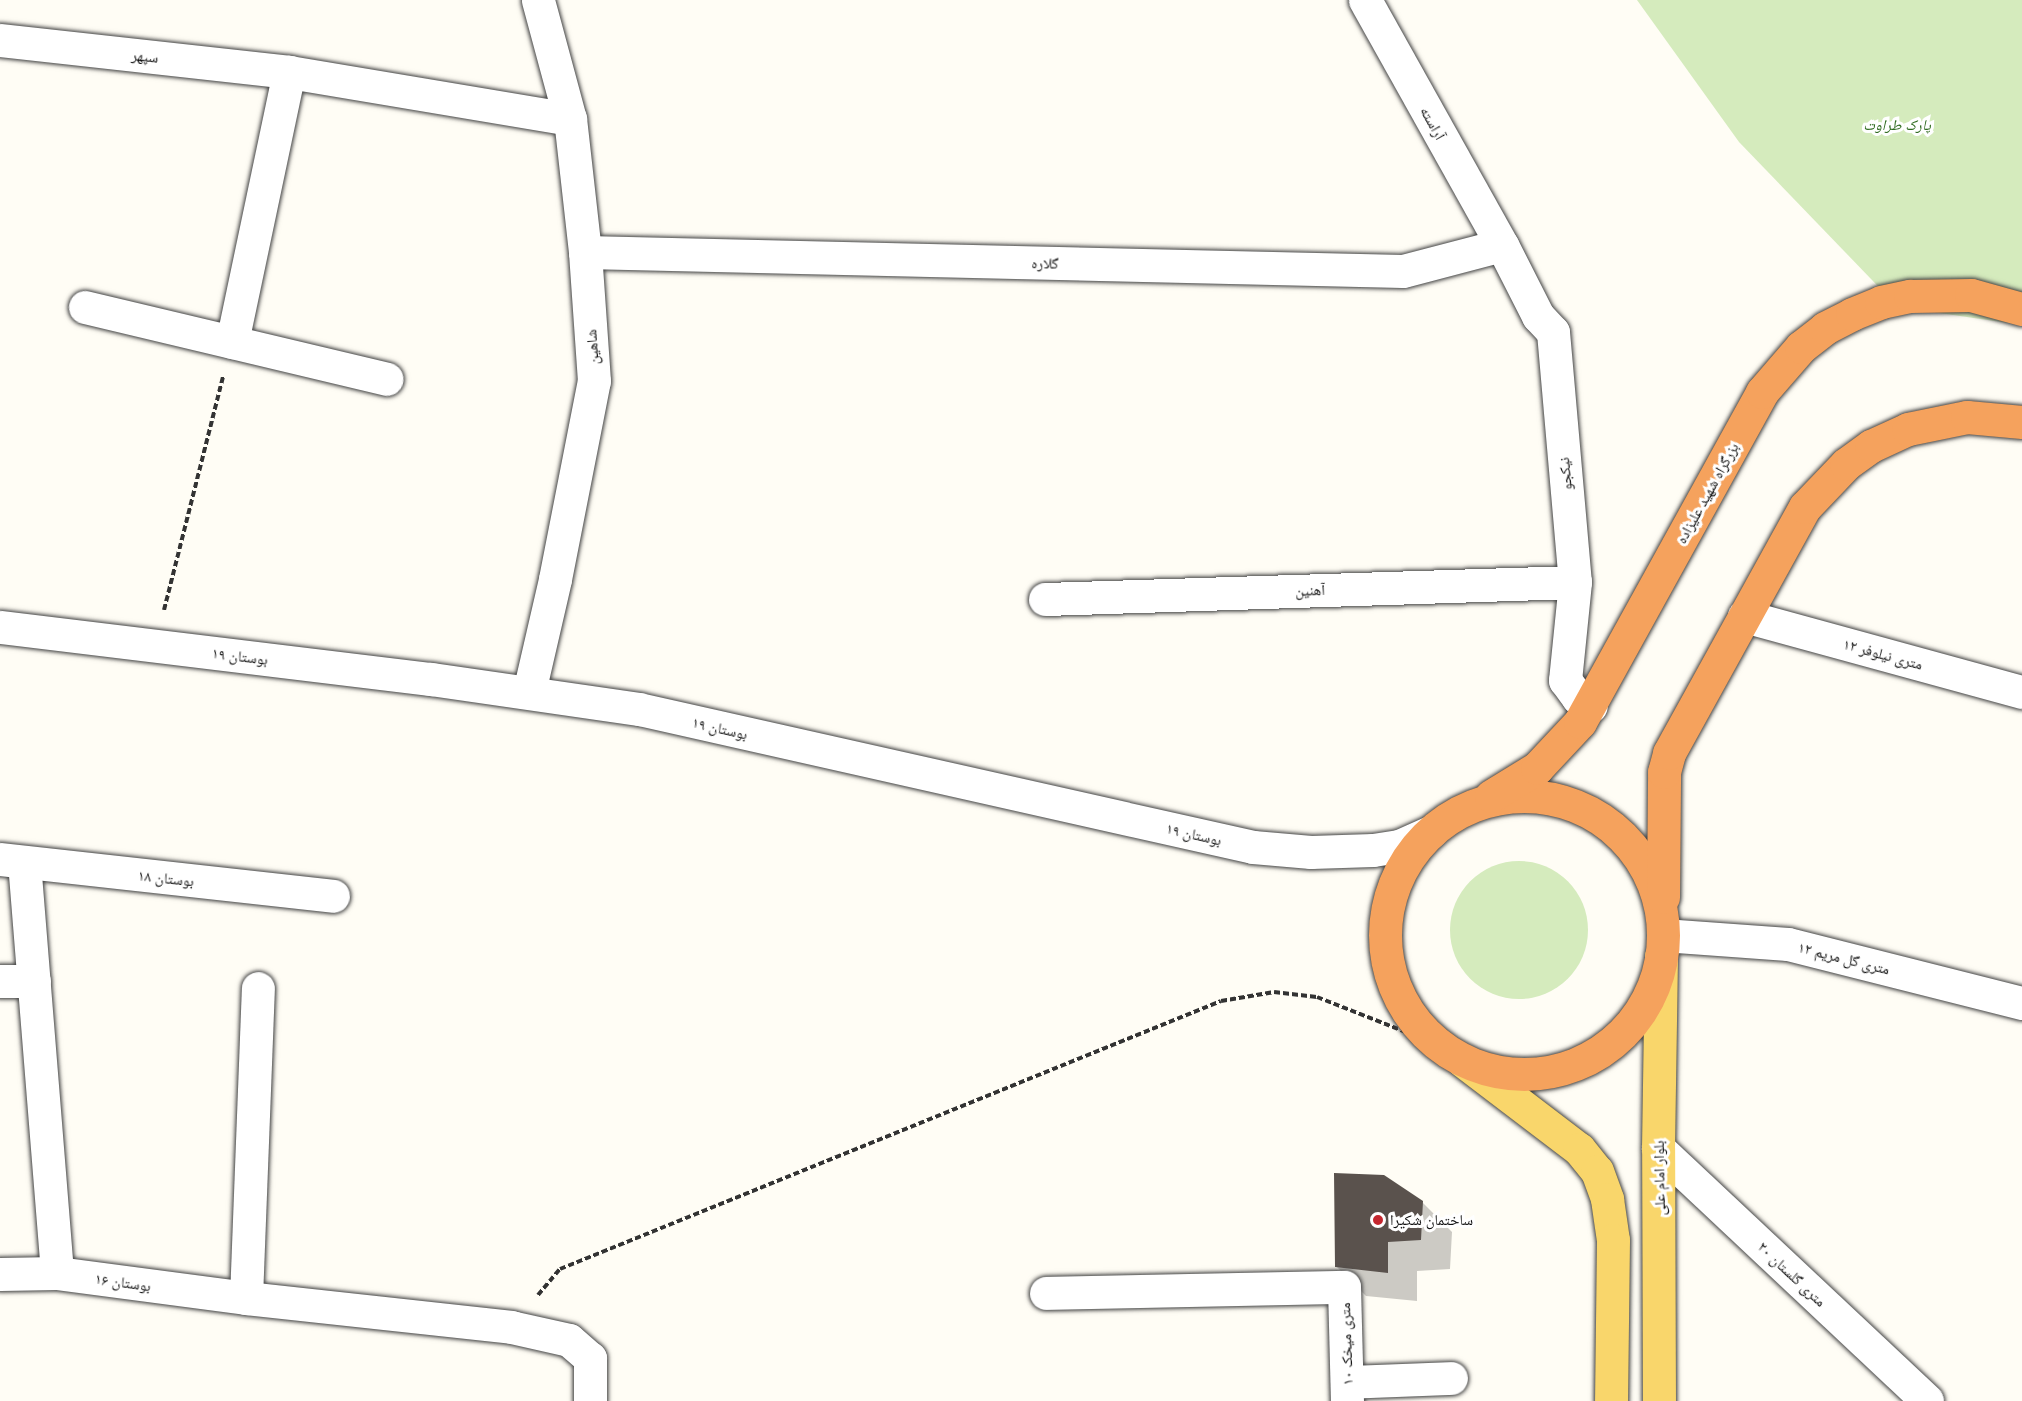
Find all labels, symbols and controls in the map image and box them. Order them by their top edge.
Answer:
street label: سپهر [131,46,159,66]
street label: آراسته [1417,103,1449,143]
park label: پارک طراوت [1863,116,1931,134]
street label: گلاره [1031,254,1059,272]
street label: شاهین [582,329,602,365]
street label: بزرگراه شهید علیزاده [1672,439,1742,547]
street label: نیکجو [1555,457,1575,491]
street label: آهنین [1295,580,1325,600]
street label: ۱۲ متری نیلوفر [1841,635,1925,673]
street label: بوستان ۱۹ [211,644,269,668]
street label: بوستان ۱۹ [690,713,750,743]
street label: بوستان ۱۹ [1164,819,1224,849]
street label: بوستان ۱۸ [137,866,195,890]
street label: ۱۲ متری گل مریم [1796,938,1892,978]
street label: بلوار امام علی [1649,1140,1669,1216]
place label: ساختمان شکیرا [1390,1211,1473,1229]
marker: ساختمان شکیرا [1371,1213,1385,1227]
street label: ۲۰ متری گلستان [1754,1238,1830,1310]
street label: بوستان ۱۶ [94,1269,152,1295]
street label: ۱۰ متری میخک [1336,1302,1356,1386]

